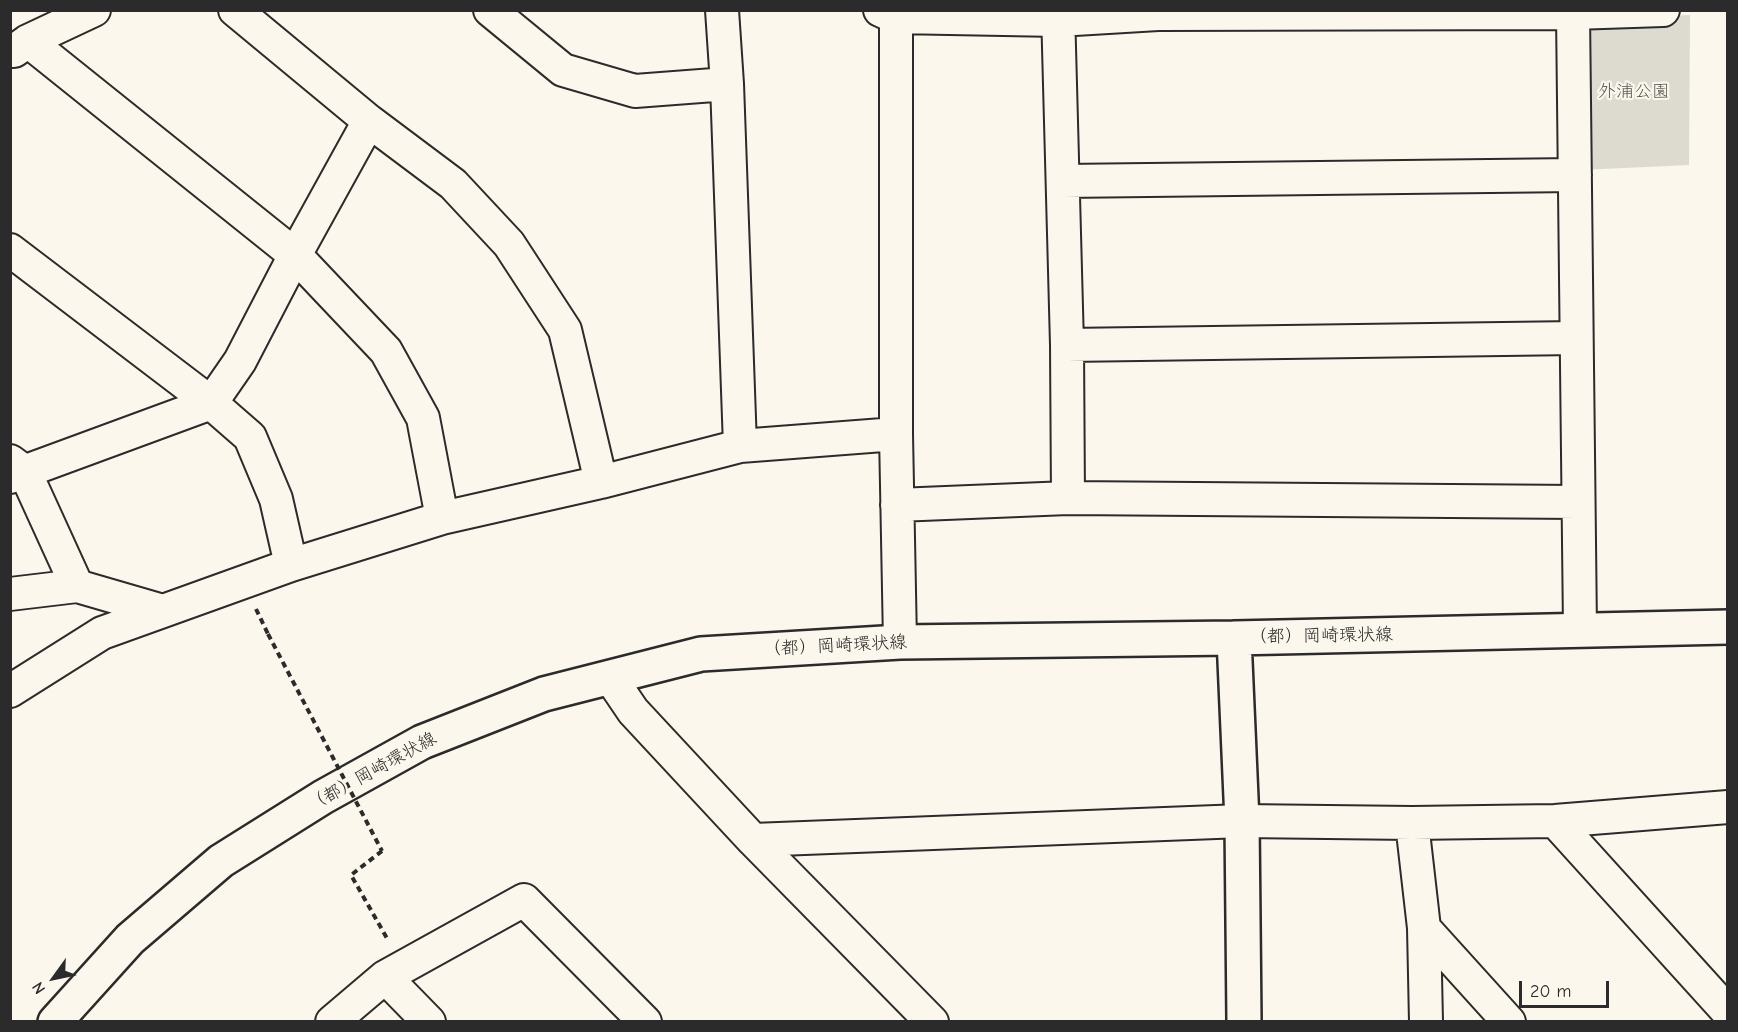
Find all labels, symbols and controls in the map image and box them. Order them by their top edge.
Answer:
park label: 外浦公園 [1598,81,1670,103]
street label: （都）岡崎環状線 [1249,624,1393,648]
street label: （都）岡崎環状線 [763,631,907,661]
street label: （都）岡崎環状線 [304,728,440,816]
north arrow [24,948,84,1008]
scale bar [1522,969,1612,1007]
text: N [29,979,49,997]
text: 20 m [1530,981,1571,1002]

